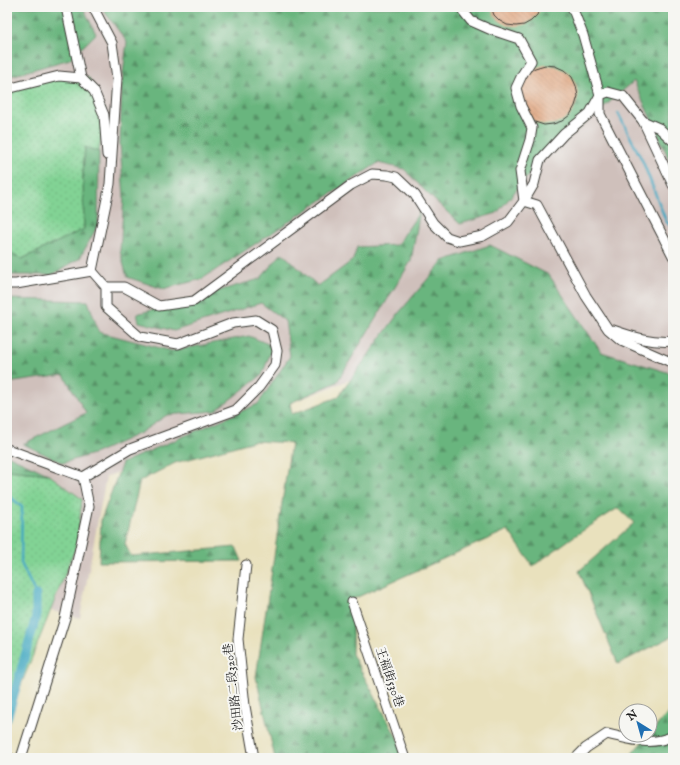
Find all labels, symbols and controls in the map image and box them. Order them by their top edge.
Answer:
street label: 沙田路二段320巷 [221,642,246,732]
street label: 王福街530巷 [372,645,407,709]
north arrow [618,703,658,743]
text: N [624,707,641,725]

